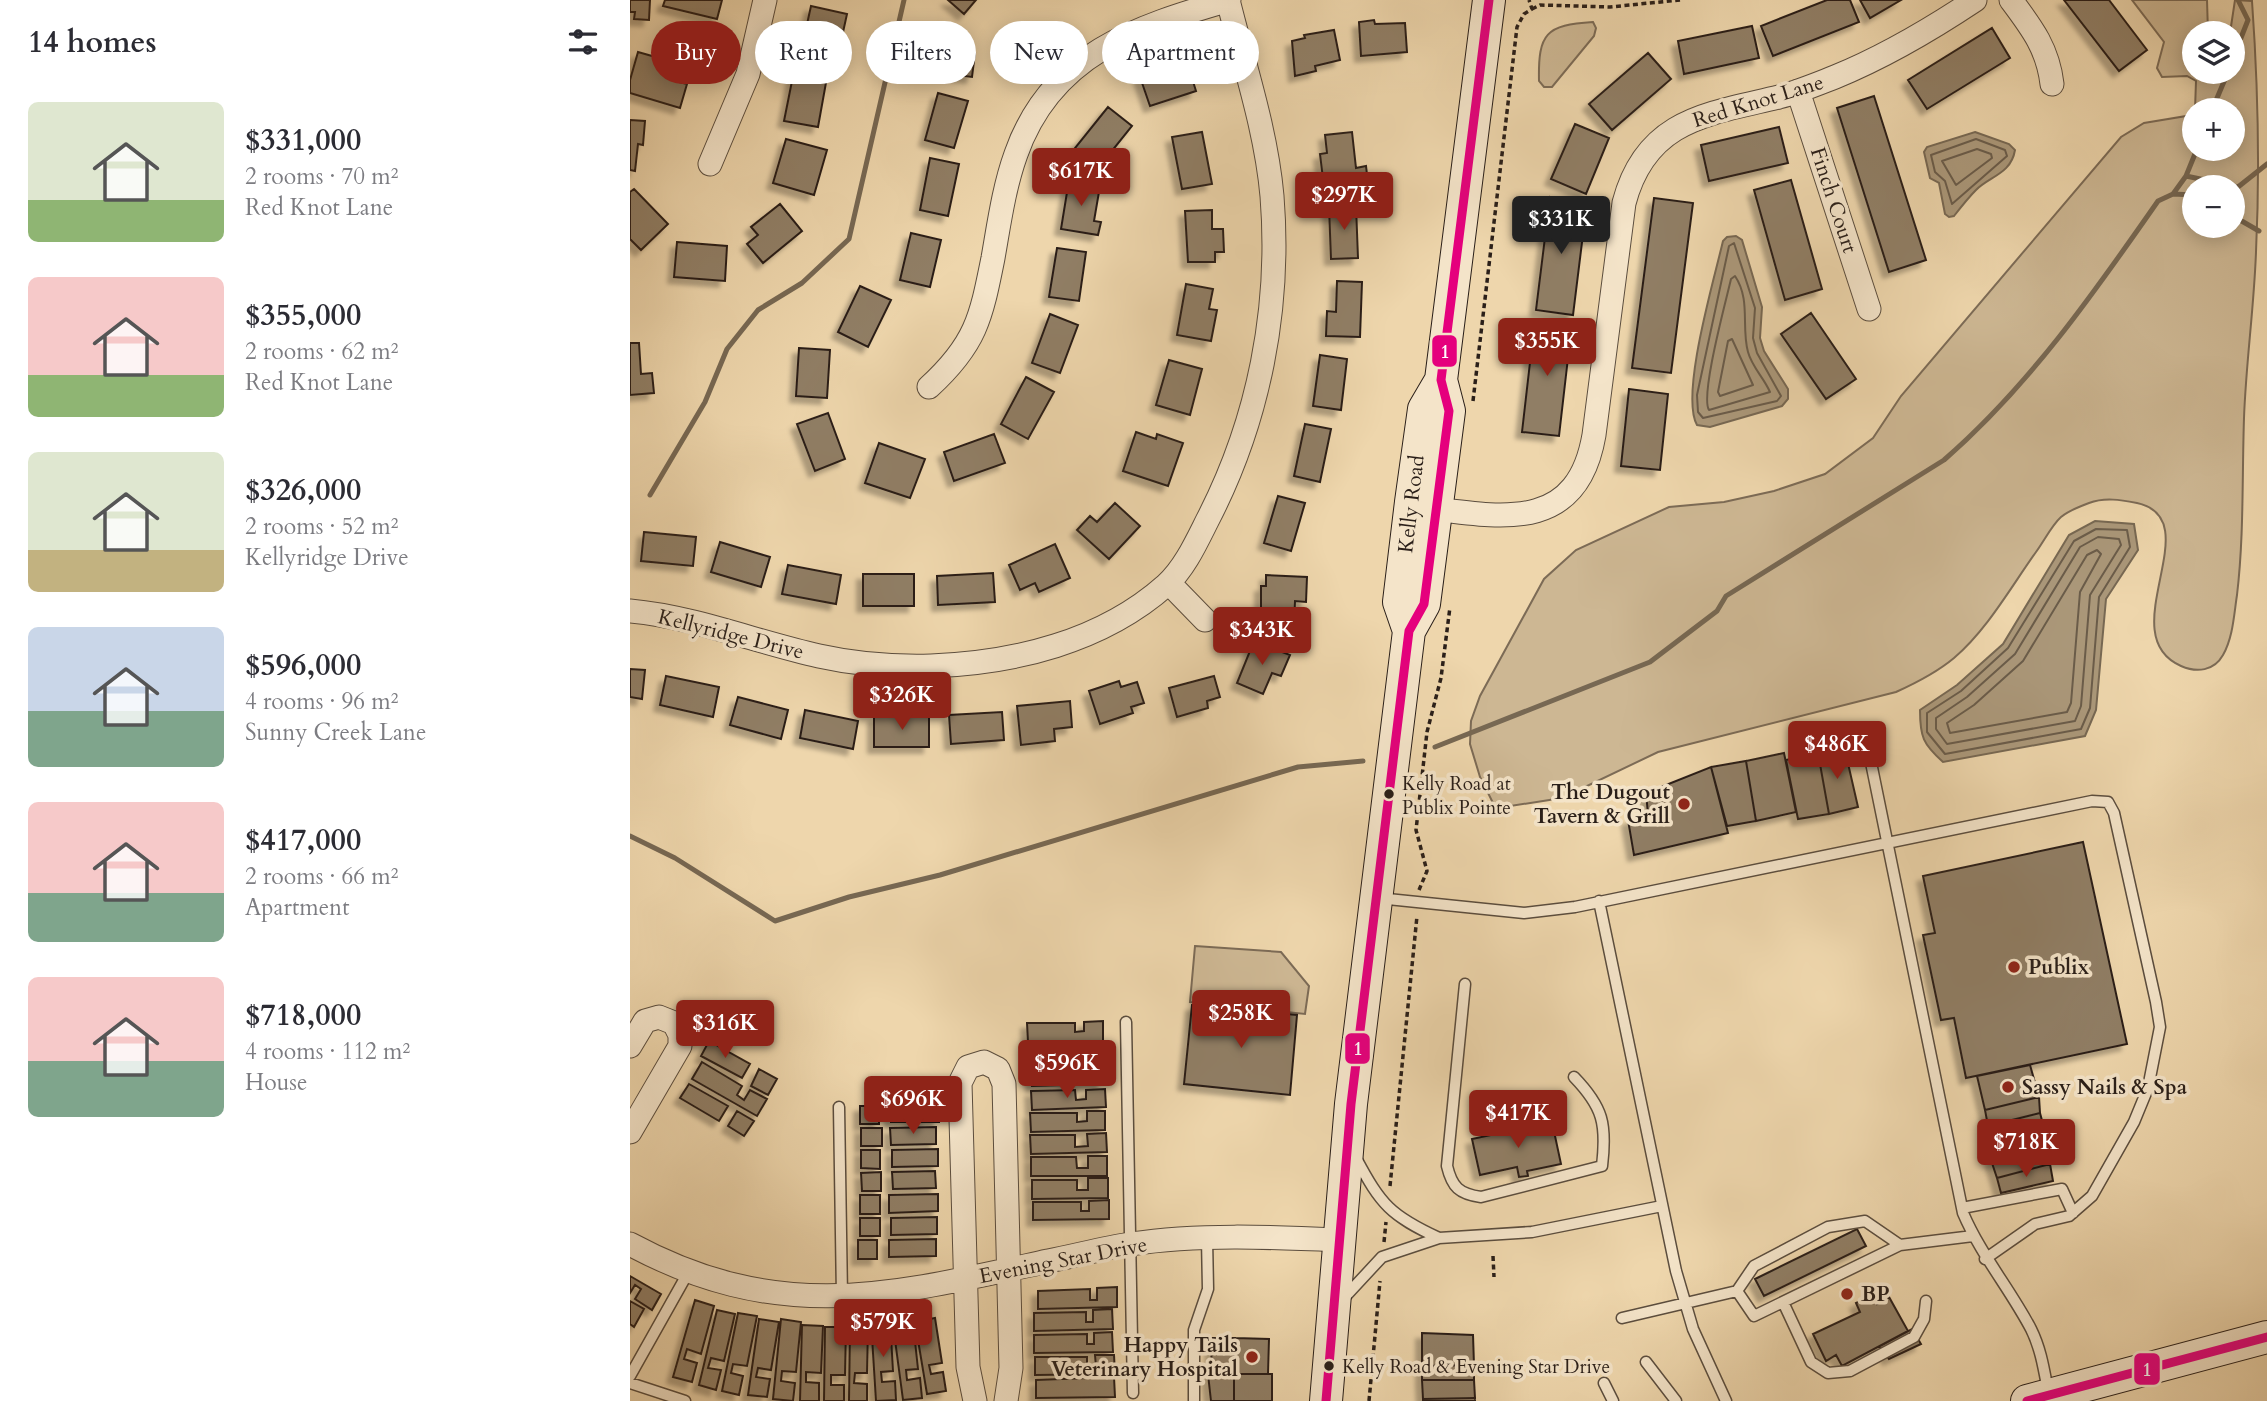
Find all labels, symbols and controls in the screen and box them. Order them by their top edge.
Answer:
chip: Buy [651,21,741,84]
chip: Rent [755,21,852,84]
chip: Filters [866,21,976,84]
chip: New [990,21,1088,84]
chip: Apartment [1102,21,1259,84]
map controls [2182,21,2245,238]
button: layers [2182,21,2245,84]
text: 14 homes [28,22,157,63]
icon: filters [564,23,602,61]
street label: Red Knot Lane [1689,68,1827,135]
button: + [2182,98,2245,161]
text: $331,000 [245,120,361,161]
icon: home [84,130,168,214]
street label: Finch Court [1803,143,1864,257]
pin: $617K [1032,148,1130,208]
text: $617K [1048,155,1114,186]
text: 2 rooms · 70 m² [245,161,398,192]
pin: $297K [1295,173,1393,232]
button: − [2182,175,2245,238]
text: $297K [1311,179,1377,210]
text: Red Knot Lane [245,192,393,223]
pin: $331K [1512,196,1610,256]
text: $331K [1528,203,1594,234]
text: $355,000 [245,295,361,336]
icon: home [84,305,168,389]
pin: $355K [1498,318,1596,378]
text: $355K [1514,325,1580,356]
line badge: 1 [1431,334,1458,368]
text: 2 rooms · 62 m² [245,336,398,367]
text: 1 [1440,339,1450,365]
text: Red Knot Lane [245,367,393,398]
street label: Kelly Road [1391,453,1432,555]
text: $326,000 [245,470,361,511]
icon: home [84,480,168,564]
text: 2 rooms · 52 m² [245,511,398,542]
text: Kellyridge Drive [245,542,409,573]
street label: Kellyridge Drive [655,602,807,667]
pin: $343K [1213,608,1311,667]
text: $343K [1229,614,1295,645]
text: $596,000 [245,645,361,686]
icon: home [84,655,168,739]
pin: $326K [853,672,951,732]
text: $326K [869,679,935,710]
text: 4 rooms · 96 m² [245,686,398,717]
text: Sunny Creek Lane [245,717,426,748]
pin: $486K [1788,722,1886,781]
text: $486K [1804,728,1870,759]
place label: Kelly Road at Publix Pointe [1402,771,1511,821]
place label: The Dugout Tavern & Grill [1534,778,1671,831]
marker: Kelly Road at Publix Pointe [1382,787,1396,801]
marker: The Dugout Tavern & Grill [1676,796,1692,812]
text: $417,000 [245,820,361,861]
icon: home [84,830,168,914]
text: 2 rooms · 66 m² [245,861,398,892]
text: Apartment [245,892,349,923]
place label: Publix [2028,953,2090,982]
marker: Publix [2006,959,2022,975]
pin: $258K [1192,990,1290,1050]
text: $718,000 [245,995,361,1036]
text: $258K [1208,997,1274,1028]
pin: $316K [676,1000,774,1060]
icon: home [84,1005,168,1089]
text: $316K [692,1007,758,1038]
line badge: 1 [1344,1032,1371,1065]
text: 4 rooms · 112 m² [245,1036,410,1067]
text: 1 [1353,1036,1363,1062]
pin: $596K [1018,1040,1116,1100]
text: $596K [1034,1047,1100,1078]
text: House [245,1067,307,1098]
place label: Sassy Nails & Spa [2022,1073,2188,1102]
pin: $696K [864,1076,962,1136]
marker: Sassy Nails & Spa [2000,1079,2016,1095]
text: $696K [880,1083,946,1114]
pin: $417K [1469,1090,1567,1150]
text: $417K [1485,1097,1551,1128]
pin: $718K [1977,1120,2075,1179]
text: $718K [1993,1126,2059,1157]
street label: Evening Star Drive [977,1230,1150,1291]
place label: BP [1861,1280,1890,1309]
marker: BP [1839,1286,1855,1302]
pin: $579K [834,1300,932,1359]
text: $579K [850,1306,916,1337]
place label: Happy Tails Veterinary Hospital [1051,1331,1238,1384]
marker: Happy Tails Veterinary Hospital [1244,1349,1260,1365]
line badge: 1 [2133,1352,2161,1386]
place label: Kelly Road & Evening Star Drive [1342,1354,1610,1380]
text: 1 [2142,1357,2152,1383]
marker: Kelly Road & Evening Star Drive [1322,1359,1336,1373]

